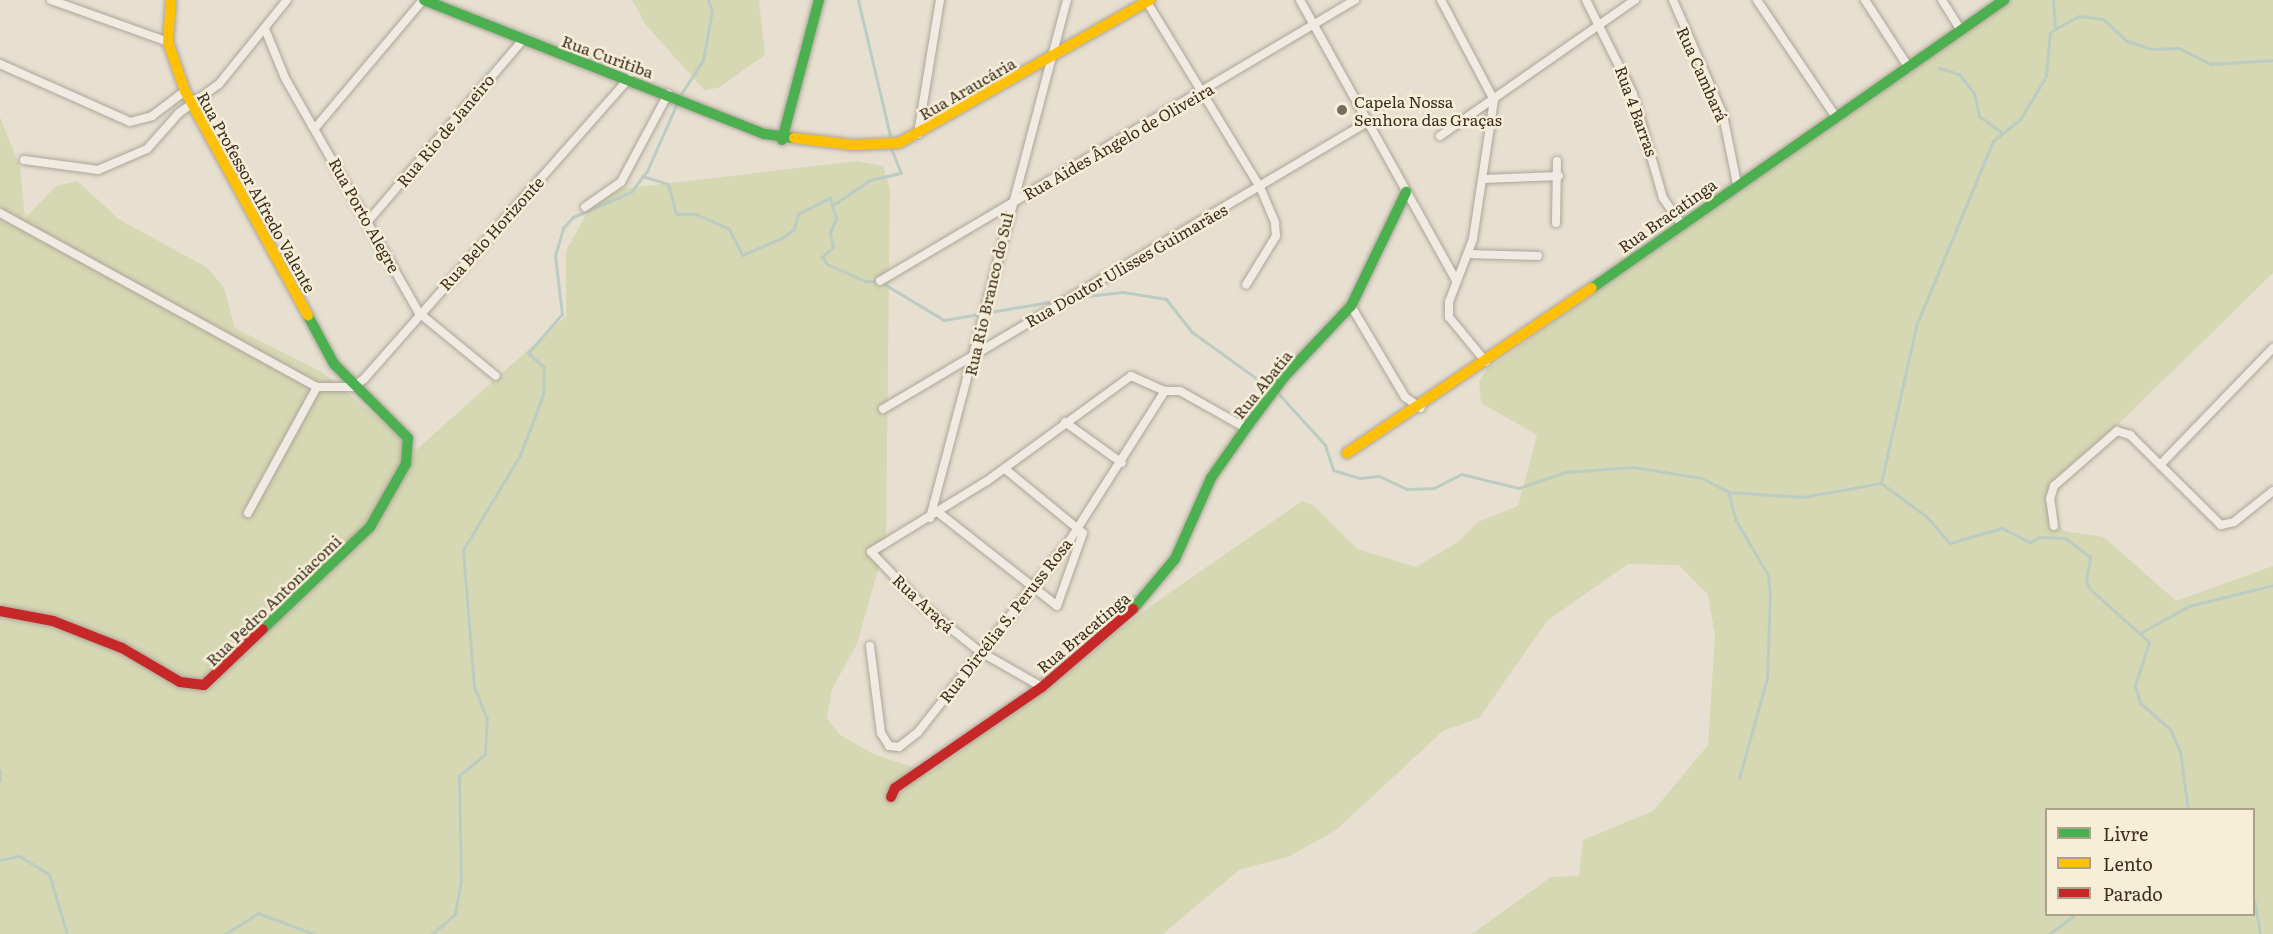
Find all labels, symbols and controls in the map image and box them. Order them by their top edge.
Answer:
street label: Rua Cambará [1674,24,1732,124]
street label: Rua Curitiba [560,31,656,81]
street label: Rua Araucária [915,53,1019,123]
street label: Rua 4 Barras [1612,63,1662,159]
street label: Rua Rio de Janeiro [392,70,498,190]
street label: Rua Aides Ângelo de Oliveira [1019,78,1217,204]
street label: Rua Professor Alfredo Valente [194,88,320,296]
place label: Capela Nossa Senhora das Graças [1354,91,1502,129]
marker: Capela Nossa Senhora das Graças [1335,103,1349,117]
street label: Rua Porto Alegre [326,154,404,276]
street label: Rua Belo Horizonte [435,172,547,294]
street label: Rua Bracatinga [1614,174,1720,256]
street label: Rua Doutor Ulisses Guimarães [1022,199,1230,331]
street label: Rua Rio Branco do Sul [960,210,1016,378]
street label: Rua Abatia [1229,346,1295,422]
street label: Rua Pedro Antoniacomi [202,531,344,669]
street label: Rua Dircélia S. Peruss Rosa [935,534,1075,706]
street label: Rua Araçá [889,570,959,636]
street label: Rua Bracatinga [1033,588,1133,676]
legend [2045,808,2255,916]
text: Livre [2103,820,2148,847]
text: Lento [2103,850,2153,877]
text: Parado [2103,880,2163,907]

